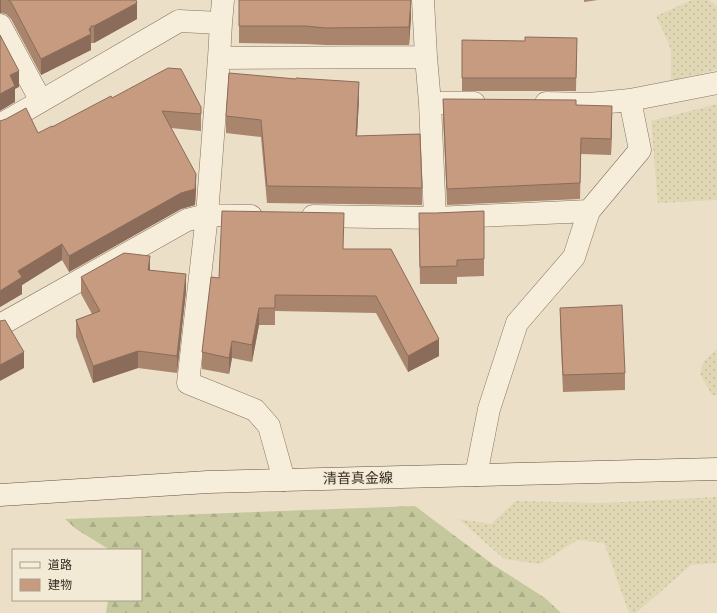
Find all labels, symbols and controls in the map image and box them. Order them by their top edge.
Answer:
street label: 清音真金線 [323,470,393,487]
legend [12,549,142,601]
text: 道路 [48,558,72,572]
text: 建物 [48,578,72,592]

